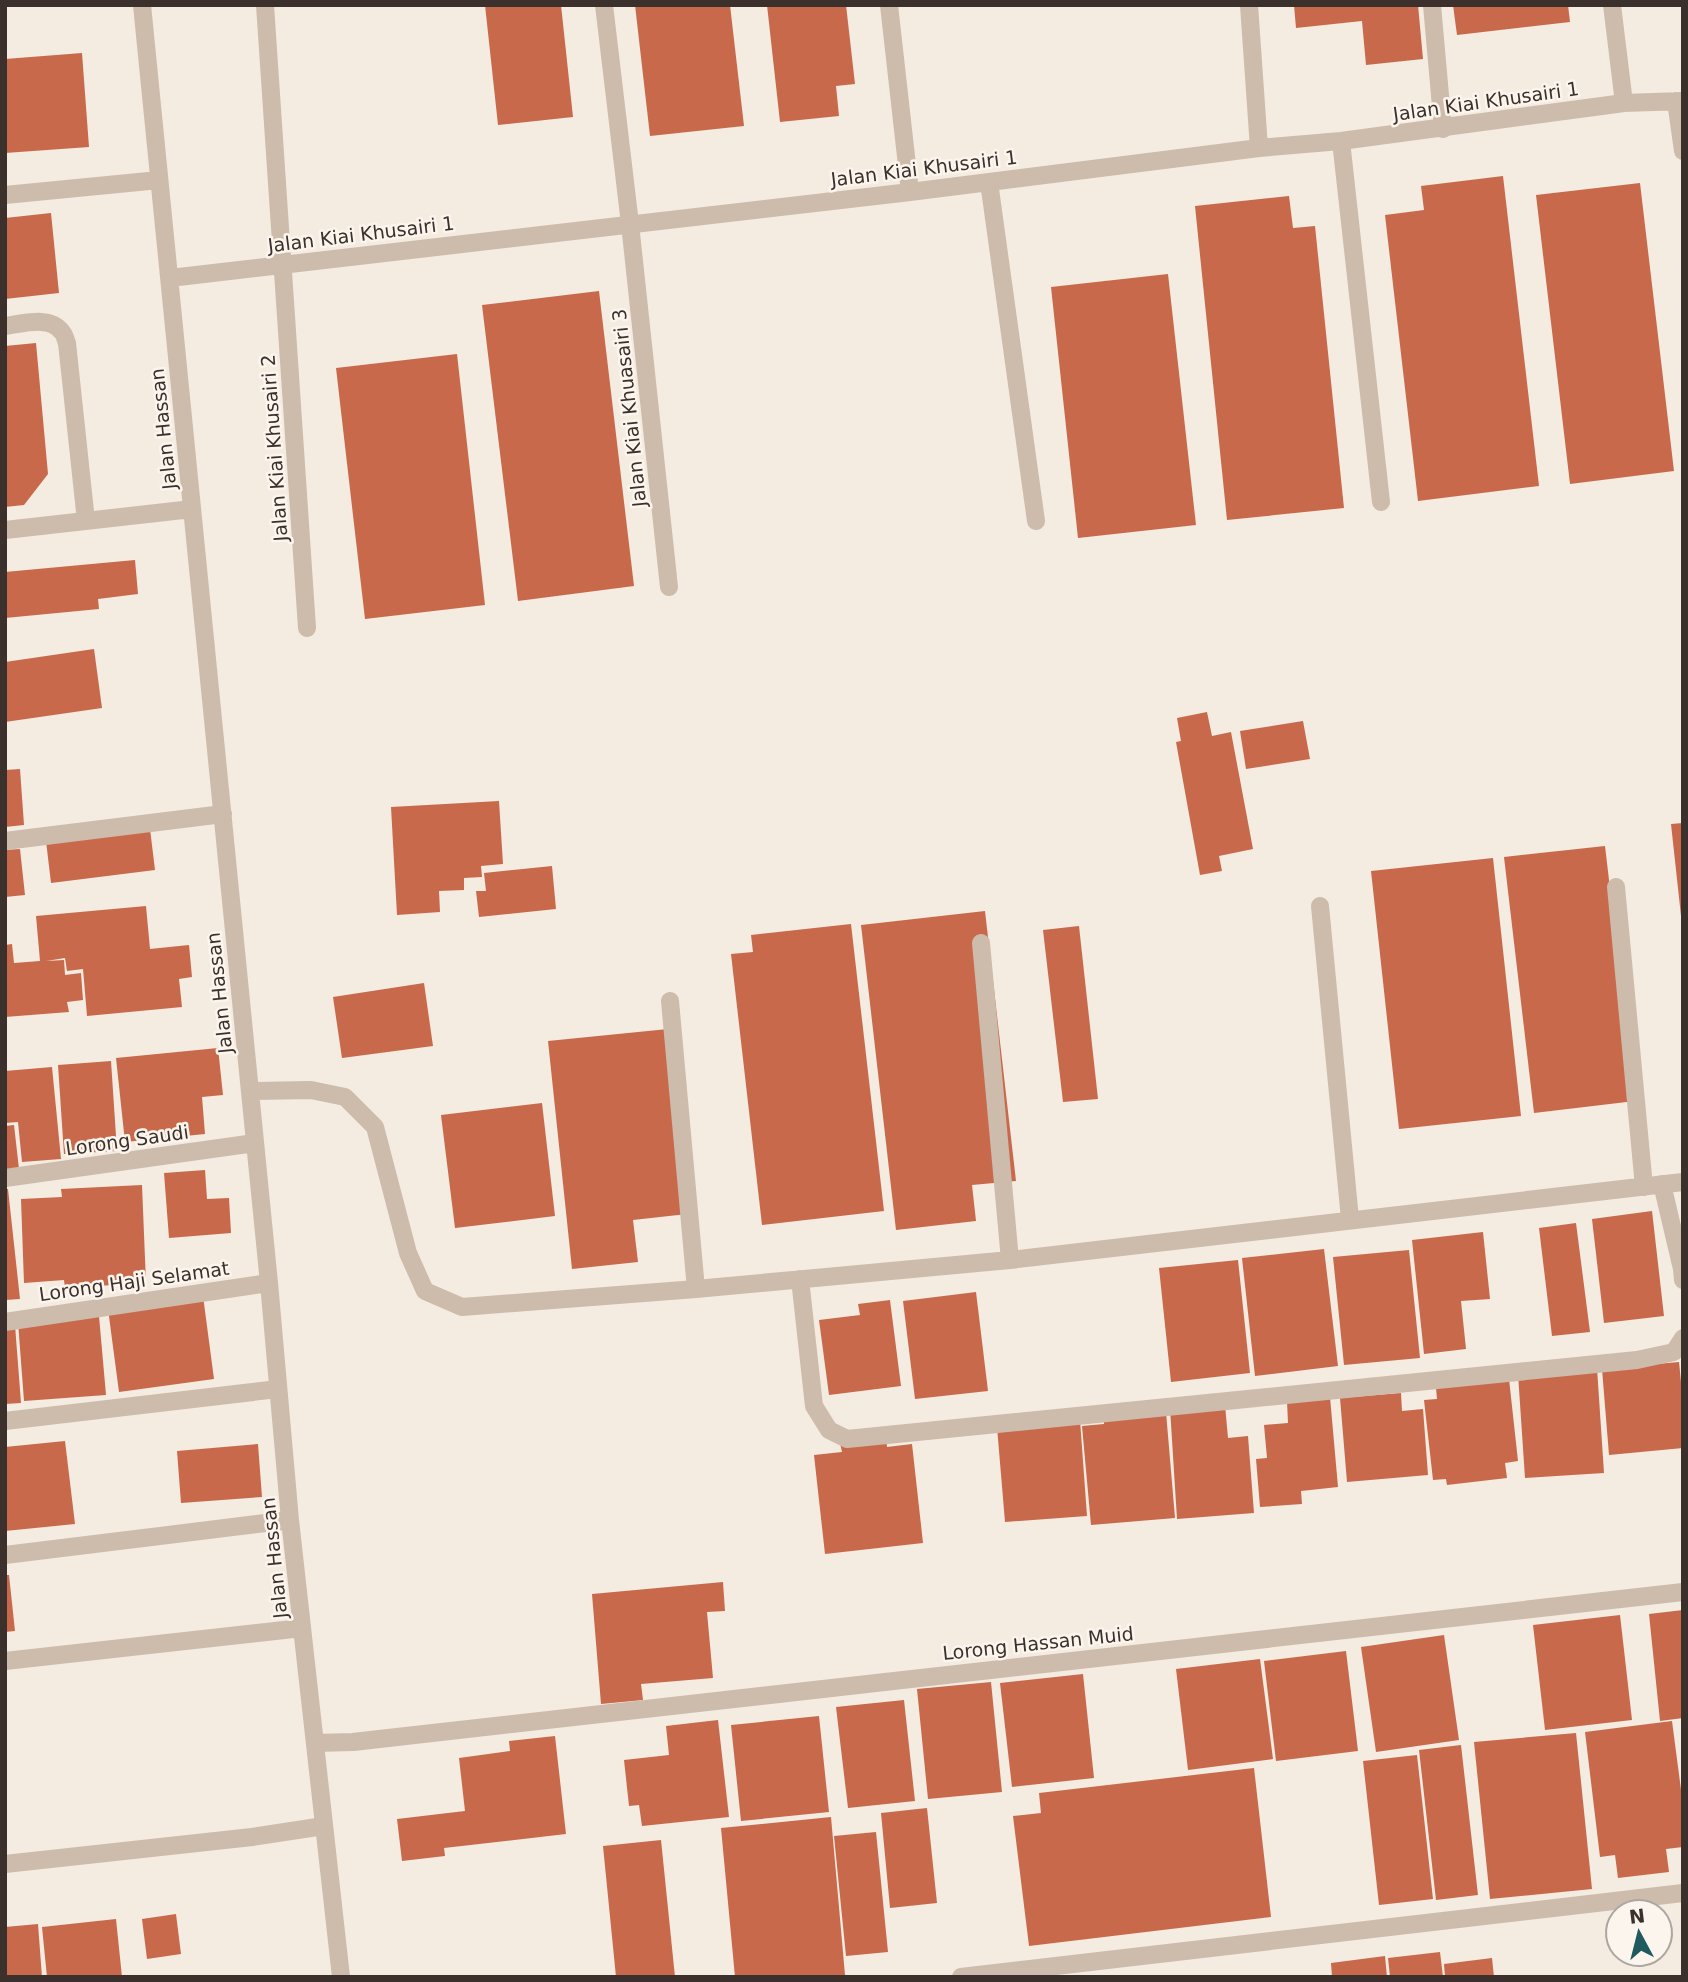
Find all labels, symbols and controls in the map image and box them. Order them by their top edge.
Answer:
street label: Jalan Kiai Khusairi 1 [1391,77,1580,125]
street label: Jalan Kiai Khusairi 1 [829,146,1018,190]
street label: Jalan Kiai Khusairi 1 [266,212,455,256]
street label: Jalan Kiai Khuasairi 3 [608,308,650,509]
street label: Jalan Kiai Khusairi 2 [256,354,292,543]
street label: Jalan Hassan [146,367,180,492]
street label: Jalan Hassan [202,931,236,1056]
street label: Lorong Saudi [64,1120,190,1160]
street label: Lorong Haji Selamat [37,1257,231,1305]
street label: Jalan Hassan [257,1496,291,1621]
street label: Lorong Hassan Muid [941,1622,1135,1664]
north arrow [1604,1898,1674,1968]
text: N [1628,1904,1646,1928]

